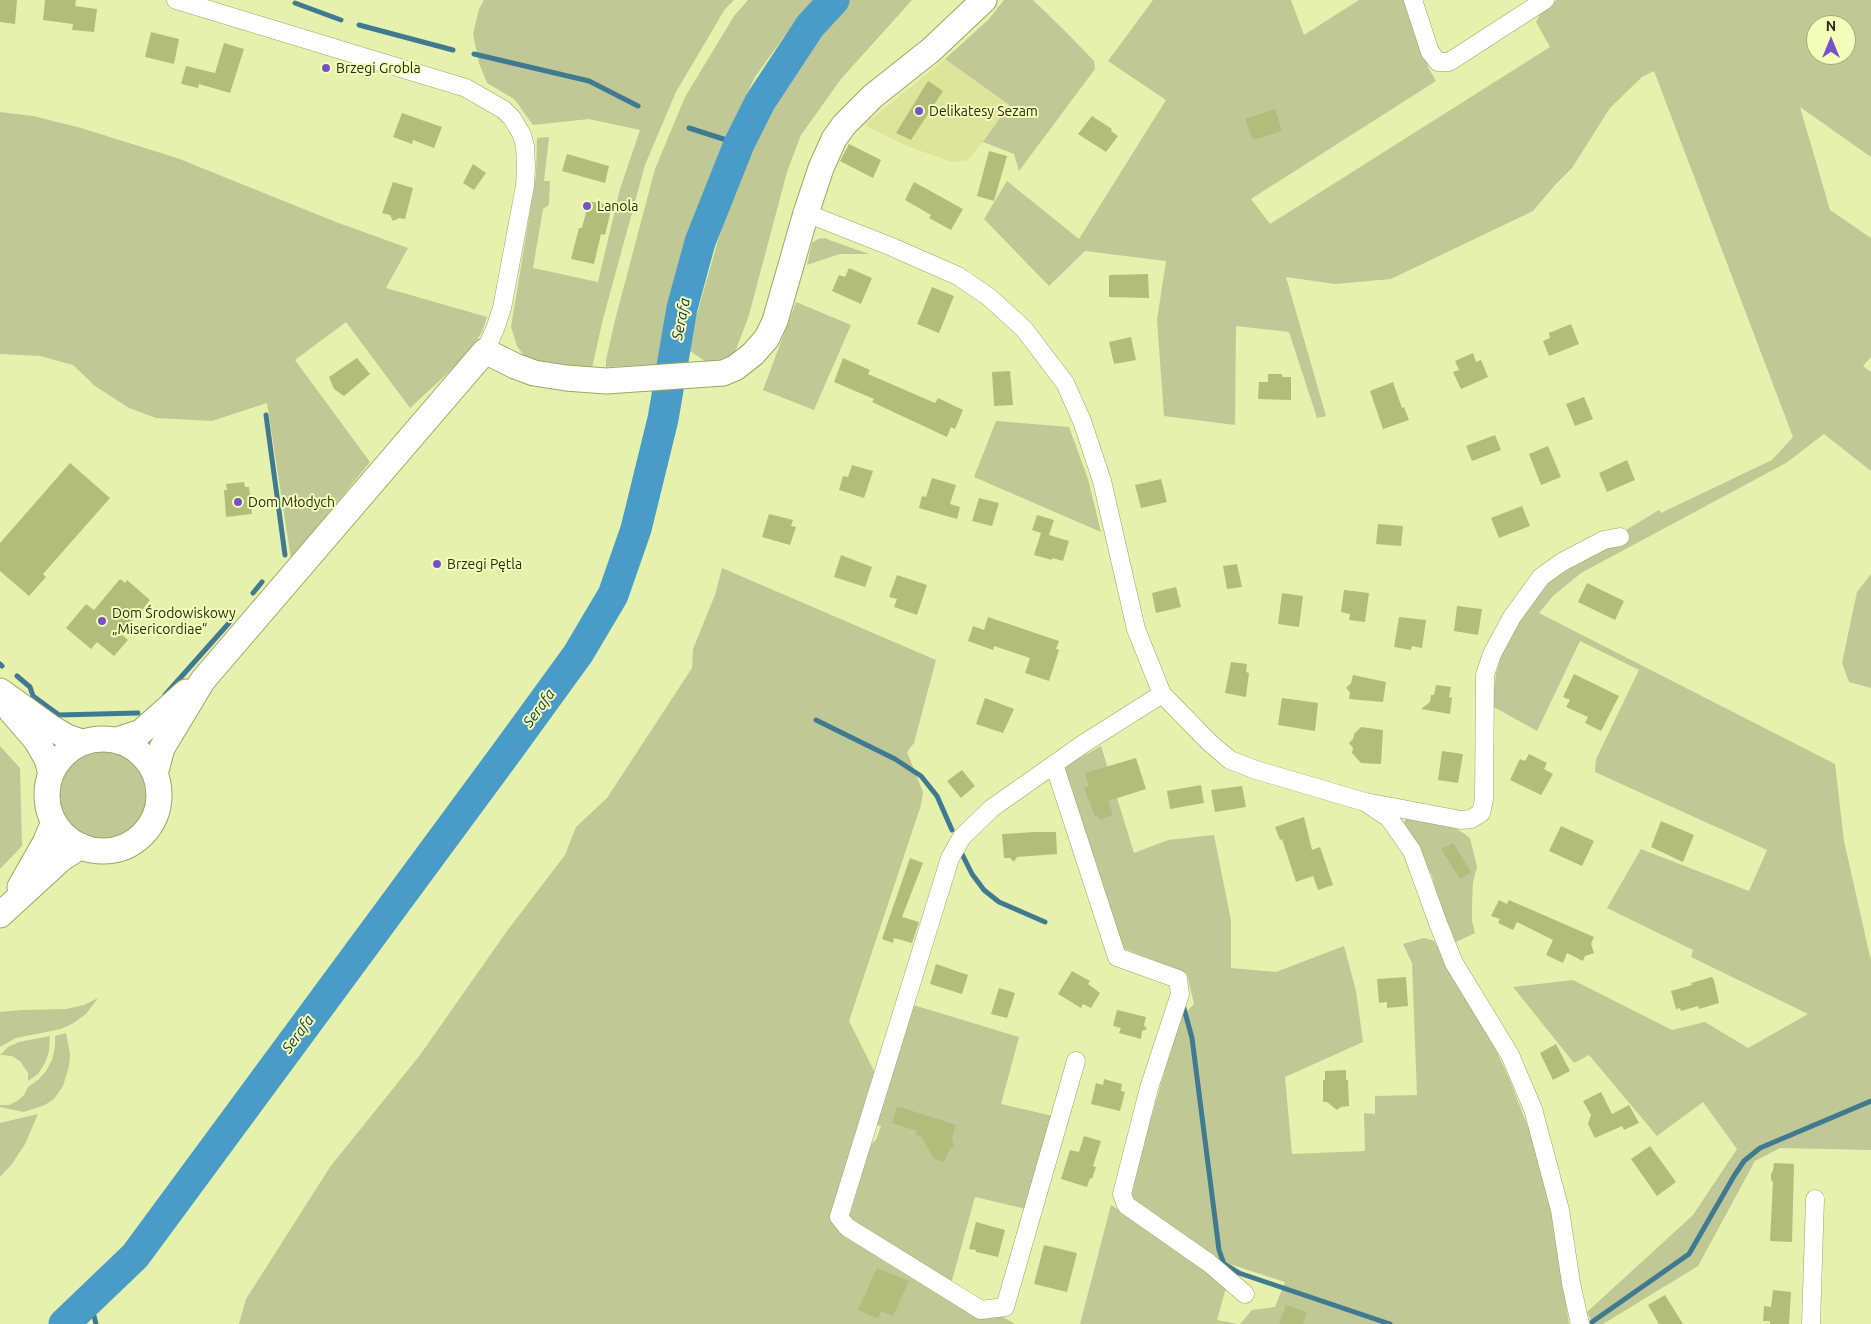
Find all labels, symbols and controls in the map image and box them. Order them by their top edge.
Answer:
north arrow [1806,15,1856,65]
text: N [1826,18,1836,34]
place label: Brzegi Grobla [336,60,421,76]
marker: Brzegi Grobla [320,62,332,74]
place label: Delikatesy Sezam [929,103,1038,119]
marker: Delikatesy Sezam [913,105,925,117]
place label: Lanola [597,198,638,214]
marker: Lanola [581,200,593,212]
water label: Serafa [668,296,694,342]
place label: Dom Młodych [248,494,335,510]
marker: Dom Młodych [232,496,244,508]
place label: Brzegi Pętla [447,556,522,572]
marker: Brzegi Pętla [431,558,443,570]
place label: Dom Środowiskowy „Misericordiae” [112,605,236,638]
marker: Dom Środowiskowy „Misericordiae” [96,615,108,627]
water label: Serafa [519,685,559,731]
water label: Serafa [278,1011,318,1057]

